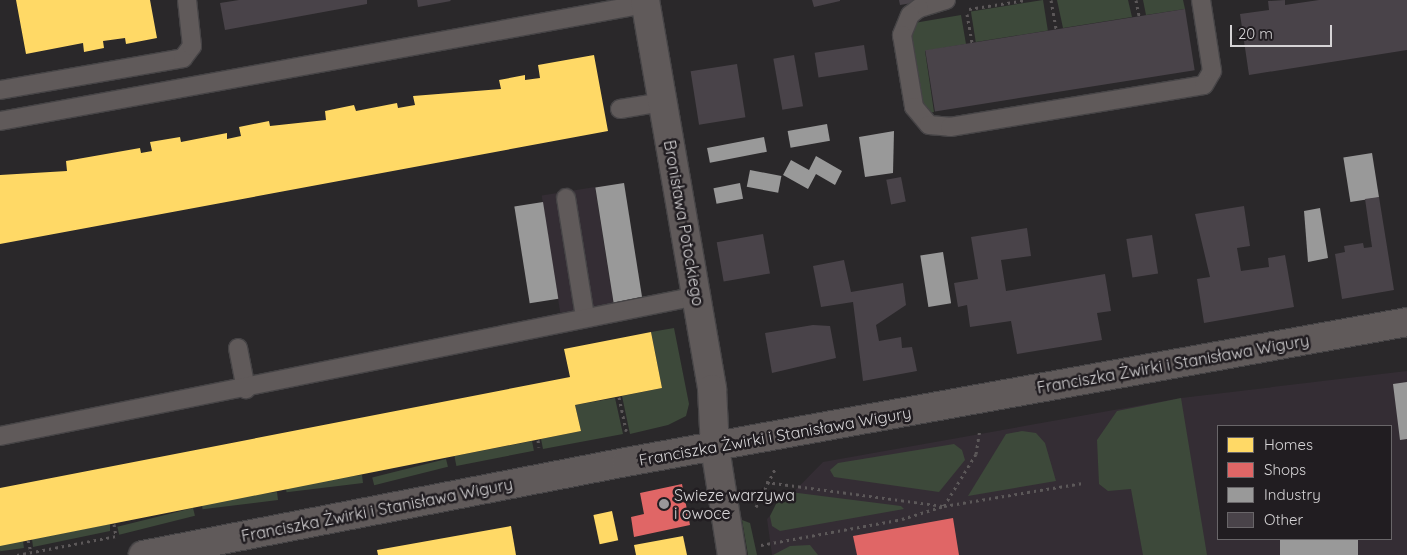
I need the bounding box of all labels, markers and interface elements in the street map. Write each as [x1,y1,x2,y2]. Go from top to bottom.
scale bar [1232,15,1334,47]
text: 20 m [1238,24,1273,43]
street label: Bronisława Potockiego [660,139,708,307]
street label: Franciszka Żwirki i Stanisława Wigury [1035,331,1311,397]
street label: Franciszka Żwirki i Stanisława Wigury [637,403,913,469]
legend [1217,425,1392,540]
text: Homes [1264,435,1313,454]
text: Shops [1264,460,1306,479]
street label: Franciszka Żwirki i Stanisława Wigury [240,474,514,546]
place label: Swieze warzywa i owoce [674,485,795,523]
text: Industry [1264,485,1321,504]
marker: Swieze warzywa i owoce [658,498,670,510]
text: Other [1264,510,1303,529]

